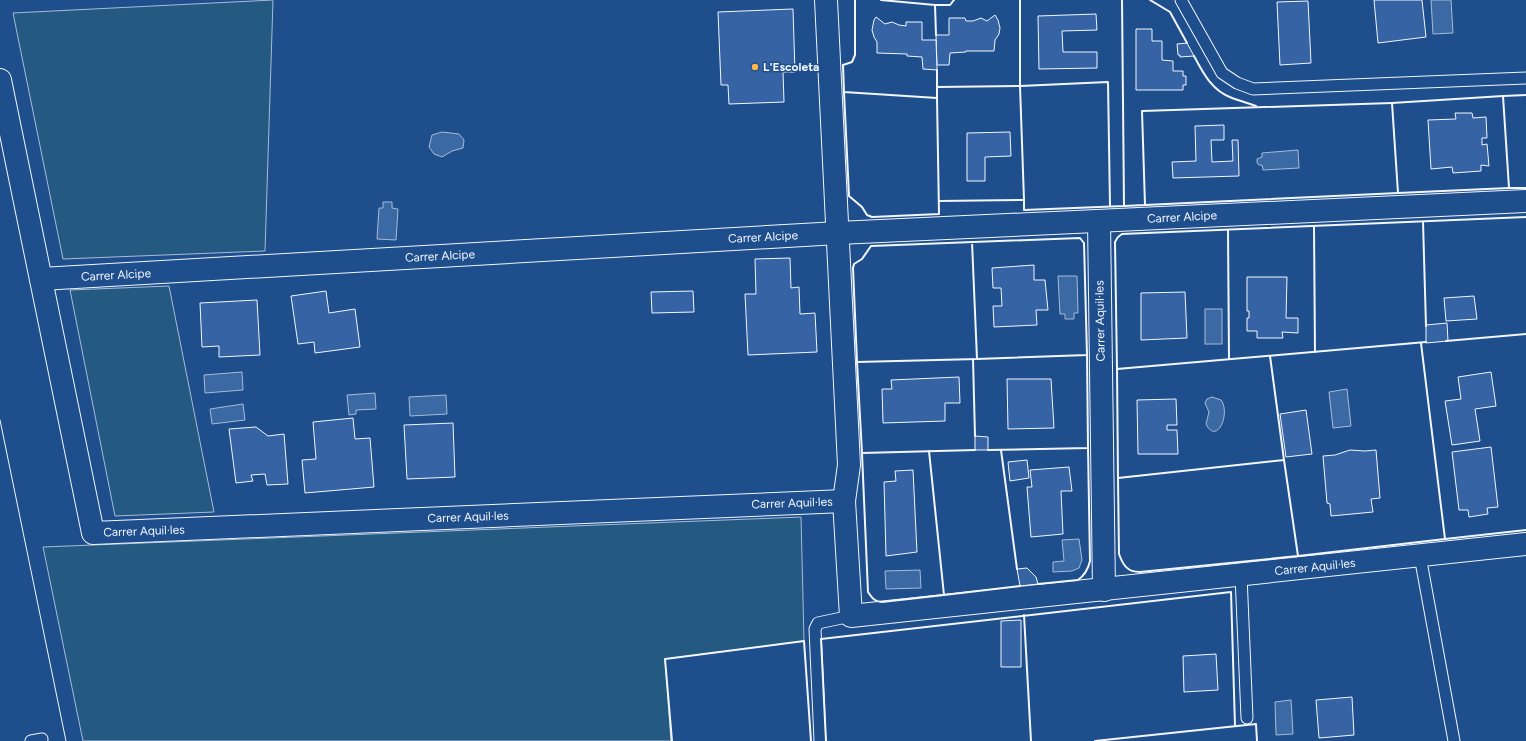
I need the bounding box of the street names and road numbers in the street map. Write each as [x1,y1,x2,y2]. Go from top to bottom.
street label: Carrer Alcipe [1147,208,1218,226]
street label: Carrer Alcipe [728,228,799,246]
street label: Carrer Alcipe [405,247,476,265]
street label: Carrer Alcipe [81,266,152,284]
street label: Carrer Aquil·les [1092,280,1108,362]
street label: Carrer Aquil·les [751,495,833,511]
street label: Carrer Aquil·les [427,509,509,525]
street label: Carrer Aquil·les [103,523,185,539]
street label: Carrer Aquil·les [1274,556,1357,578]

